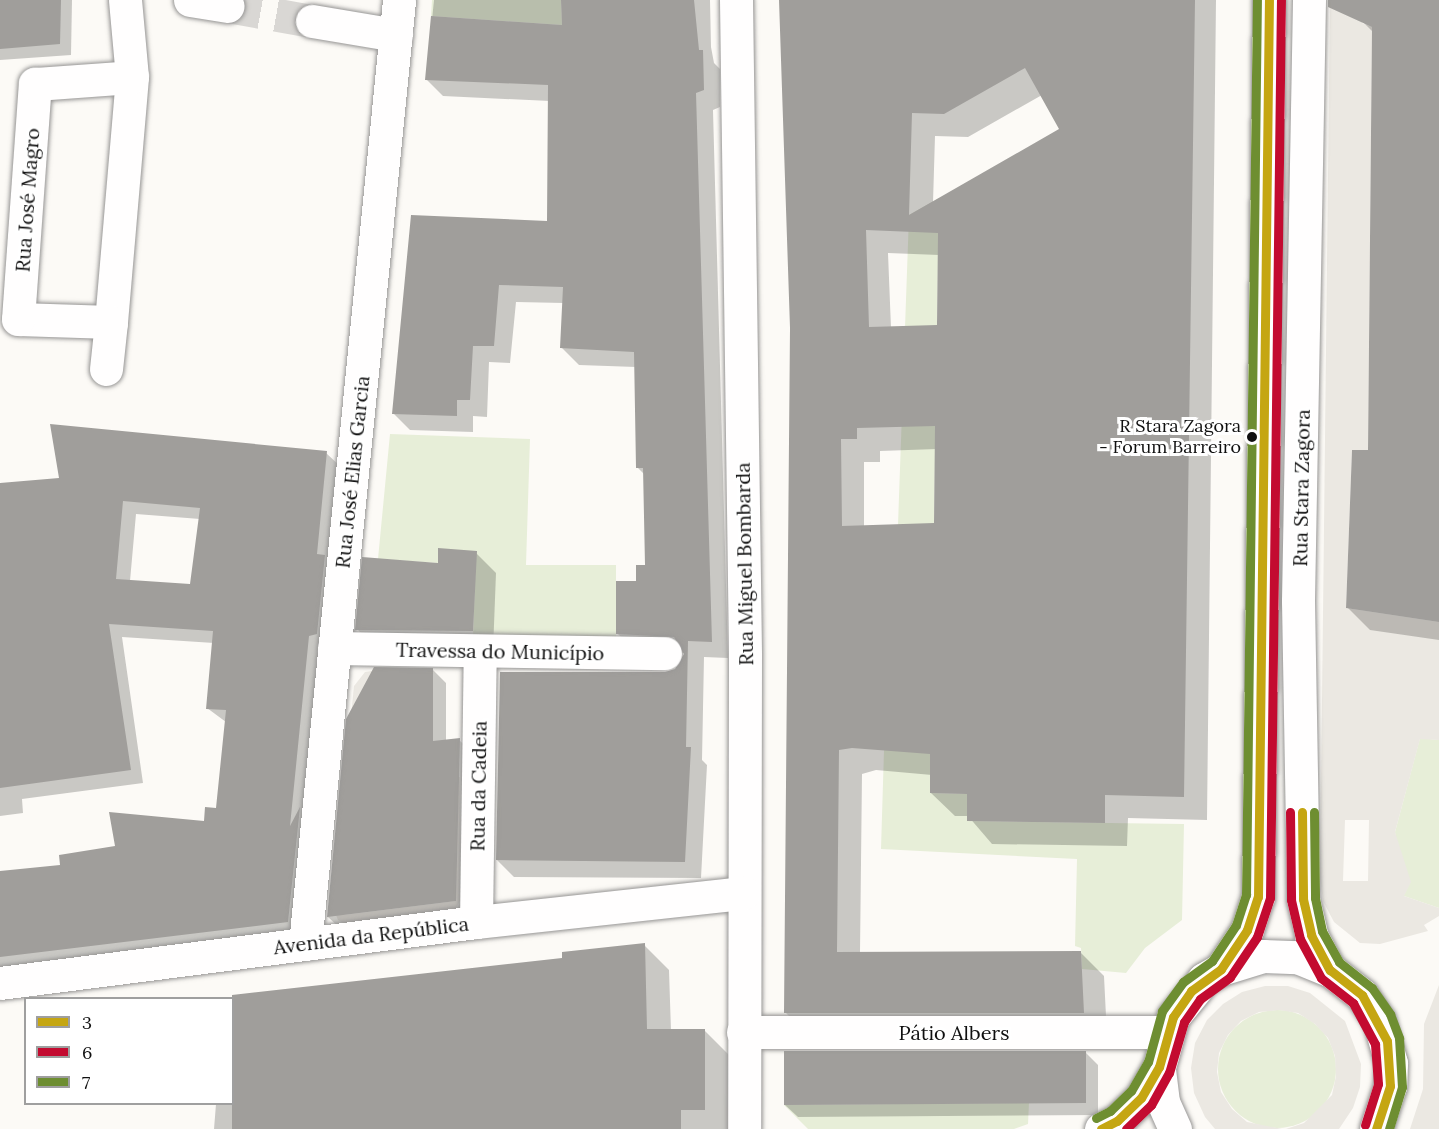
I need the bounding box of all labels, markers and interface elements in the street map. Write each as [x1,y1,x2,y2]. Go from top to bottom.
street label: Rua José Magro [10,127,44,273]
street label: Rua José Elias Garcia [330,375,374,569]
street label: Rua Stara Zagora [1288,409,1314,567]
place label: R Stara Zagora - Forum Barreiro [1099,416,1241,458]
marker: R Stara Zagora - Forum Barreiro [1246,431,1258,443]
street label: Rua Miguel Bombarda [730,462,758,666]
street label: Travessa do Município [396,637,604,665]
street label: Rua da Cadeia [465,720,491,852]
street label: Avenida da República [272,911,470,959]
legend [24,997,234,1105]
text: 3 [82,1011,92,1034]
street label: Pátio Albers [899,1020,1009,1044]
text: 6 [82,1041,92,1064]
text: 7 [82,1071,90,1094]

